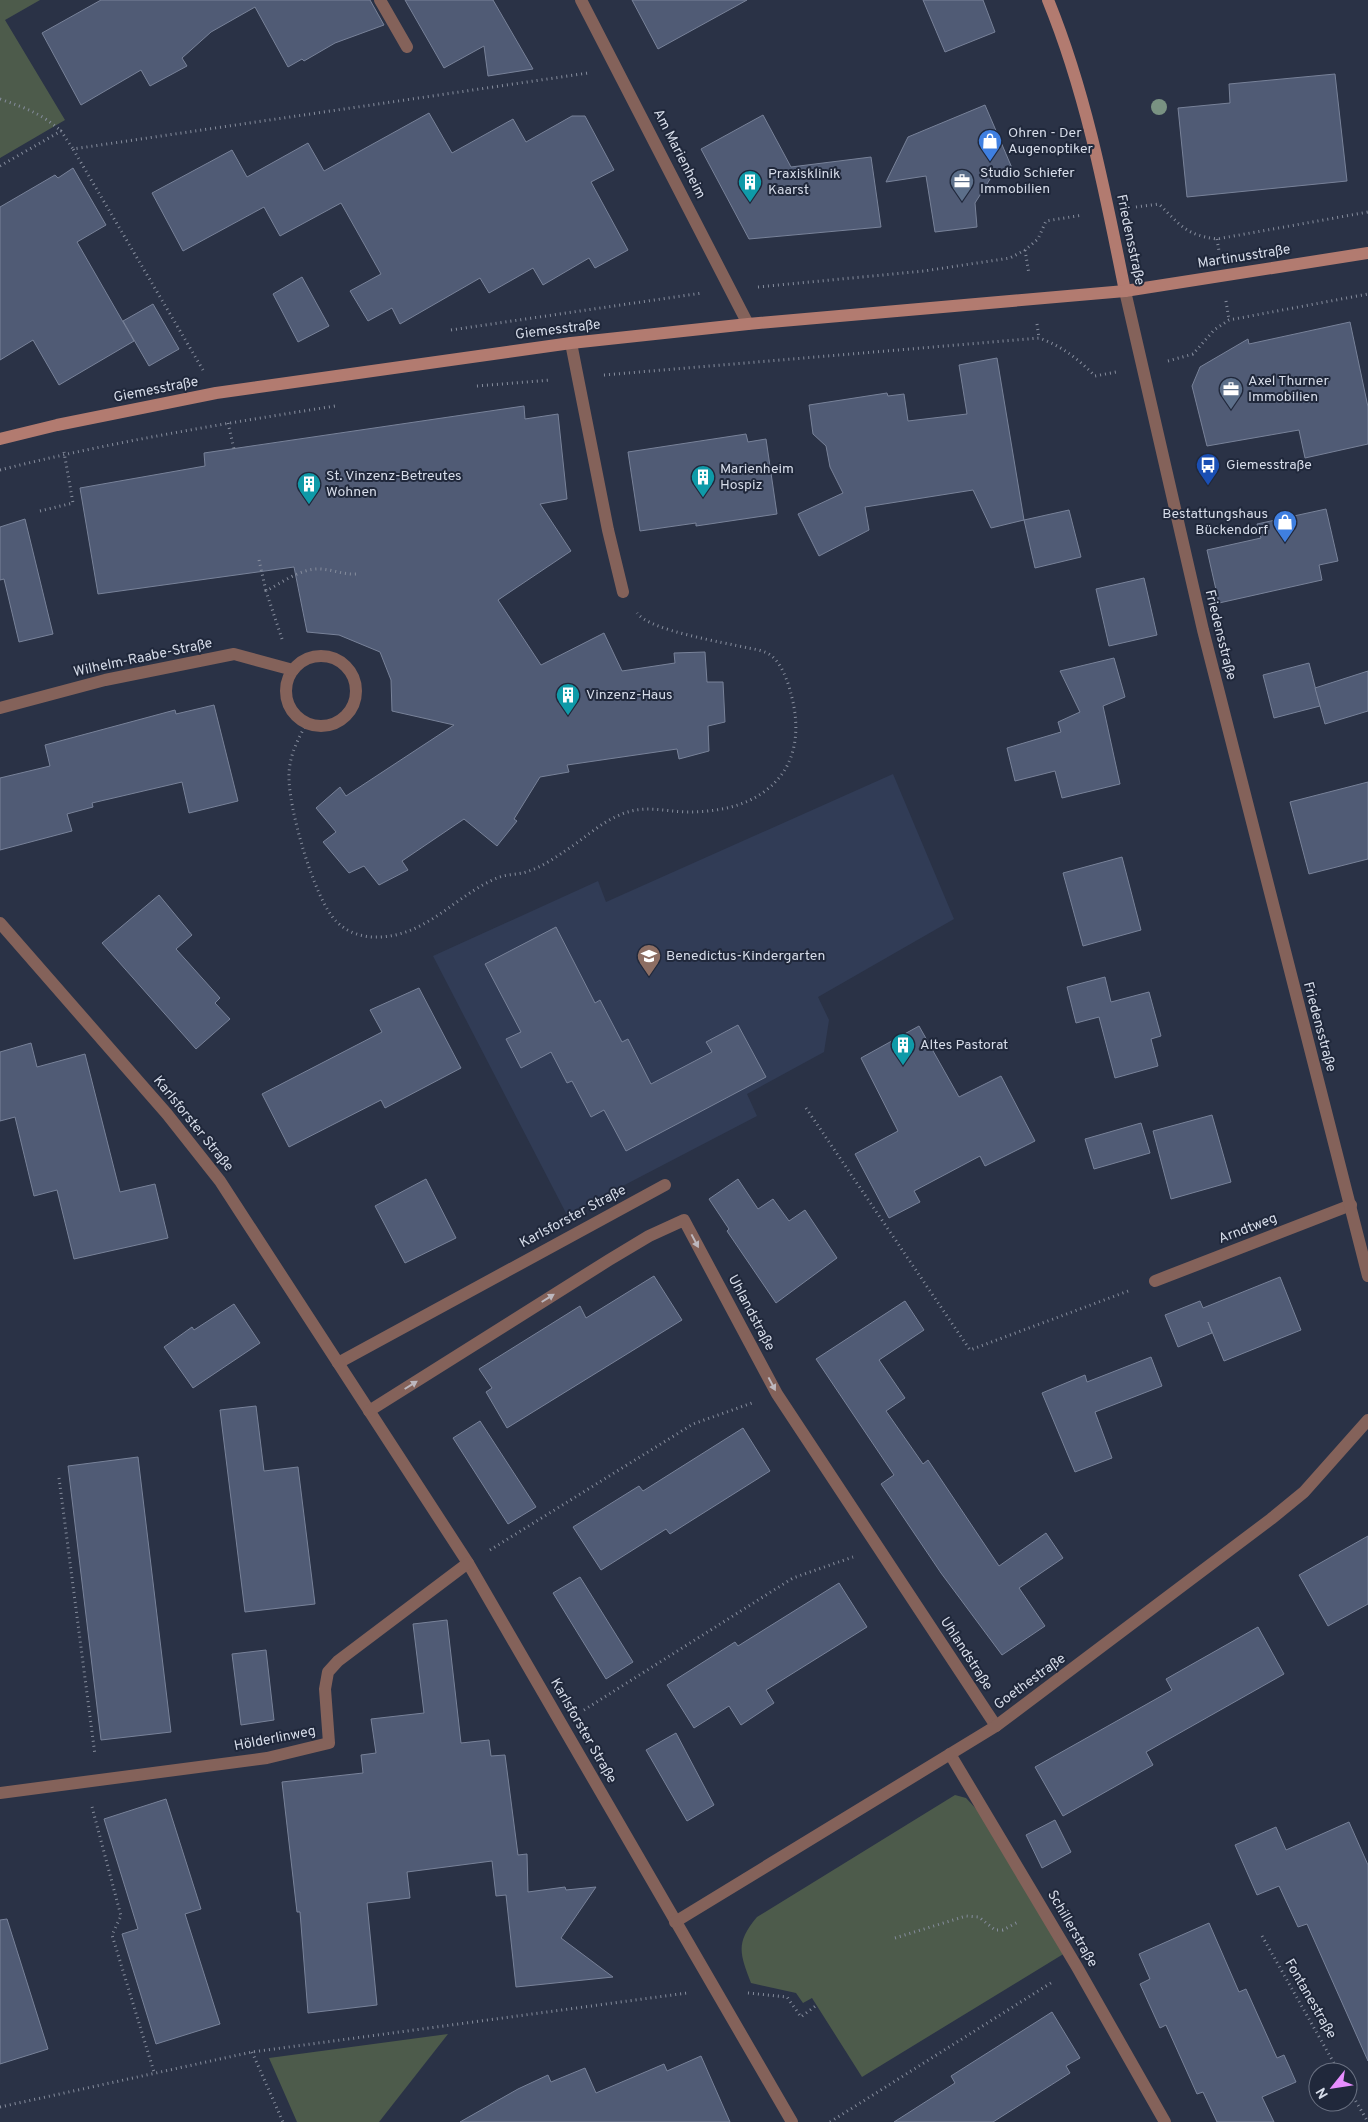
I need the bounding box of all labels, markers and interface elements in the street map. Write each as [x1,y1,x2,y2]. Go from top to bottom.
street label: Am Marienheim [649,106,709,202]
place label: Ohren - Der Augenoptiker [1008,125,1094,158]
shop icon: Ohren - Der Augenoptiker [977,128,1003,162]
place label: Studio Schiefer Immobilien [980,165,1075,198]
place label: Praxisklinik Kaarst [768,166,840,199]
office icon: Studio Schiefer Immobilien [949,168,975,202]
building icon: Praxisklinik Kaarst [737,169,763,203]
street label: Friedensstraße [1112,193,1148,287]
street label: Martinusstraße [1196,241,1292,273]
street label: Giemesstraße [514,316,602,344]
street label: Giemesstraße [112,373,200,407]
place label: Axel Thurner Immobilien [1248,373,1329,406]
office icon: Axel Thurner Immobilien [1218,376,1244,410]
bus stop icon: Giemesstraße [1195,452,1221,486]
place label: Giemesstraße [1226,457,1312,474]
place label: Marienheim Hospiz [720,461,794,494]
building icon: Marienheim Hospiz [690,464,716,498]
place label: St. Vinzenz-Betreutes Wohnen [326,468,462,501]
building icon: St. Vinzenz-Betreutes Wohnen [296,471,322,505]
place label: Bestattungshaus Bückendorf [1162,506,1268,539]
shop icon: Bestattungshaus Bückendorf [1272,509,1298,543]
street label: Friedensstraße [1201,588,1239,682]
street label: Wilhelm-Raabe-Straße [72,635,214,681]
building icon: Vinzenz-Haus [555,682,581,716]
place label: Vinzenz-Haus [586,687,673,704]
school or university icon: Benedictus-Kindergarten [636,943,662,977]
place label: Benedictus-Kindergarten [666,948,825,965]
street label: Friedensstraße [1299,980,1339,1074]
building icon: Altes Pastorat [890,1032,916,1066]
place label: Altes Pastorat [920,1037,1008,1054]
street label: Karlsforster Straße [149,1073,237,1175]
street label: Karlsforster Straße [517,1182,629,1252]
street label: Arndtweg [1216,1210,1280,1248]
one-way arrow [691,1234,699,1248]
street label: Uhlandstraße [724,1272,778,1354]
one-way arrow [542,1294,555,1303]
one-way arrow [768,1377,776,1391]
one-way arrow [404,1380,417,1389]
street label: Uhlandstraße [936,1614,996,1694]
street label: Goethestraße [991,1650,1069,1714]
street label: Karlsforster Straße [546,1676,620,1786]
street label: Hölderlinweg [233,1723,317,1755]
street label: Schillerstraße [1043,1888,1101,1970]
street label: Fontanestraße [1280,1956,1340,2042]
north arrow [1308,2062,1358,2112]
text: N [1313,2084,1333,2101]

